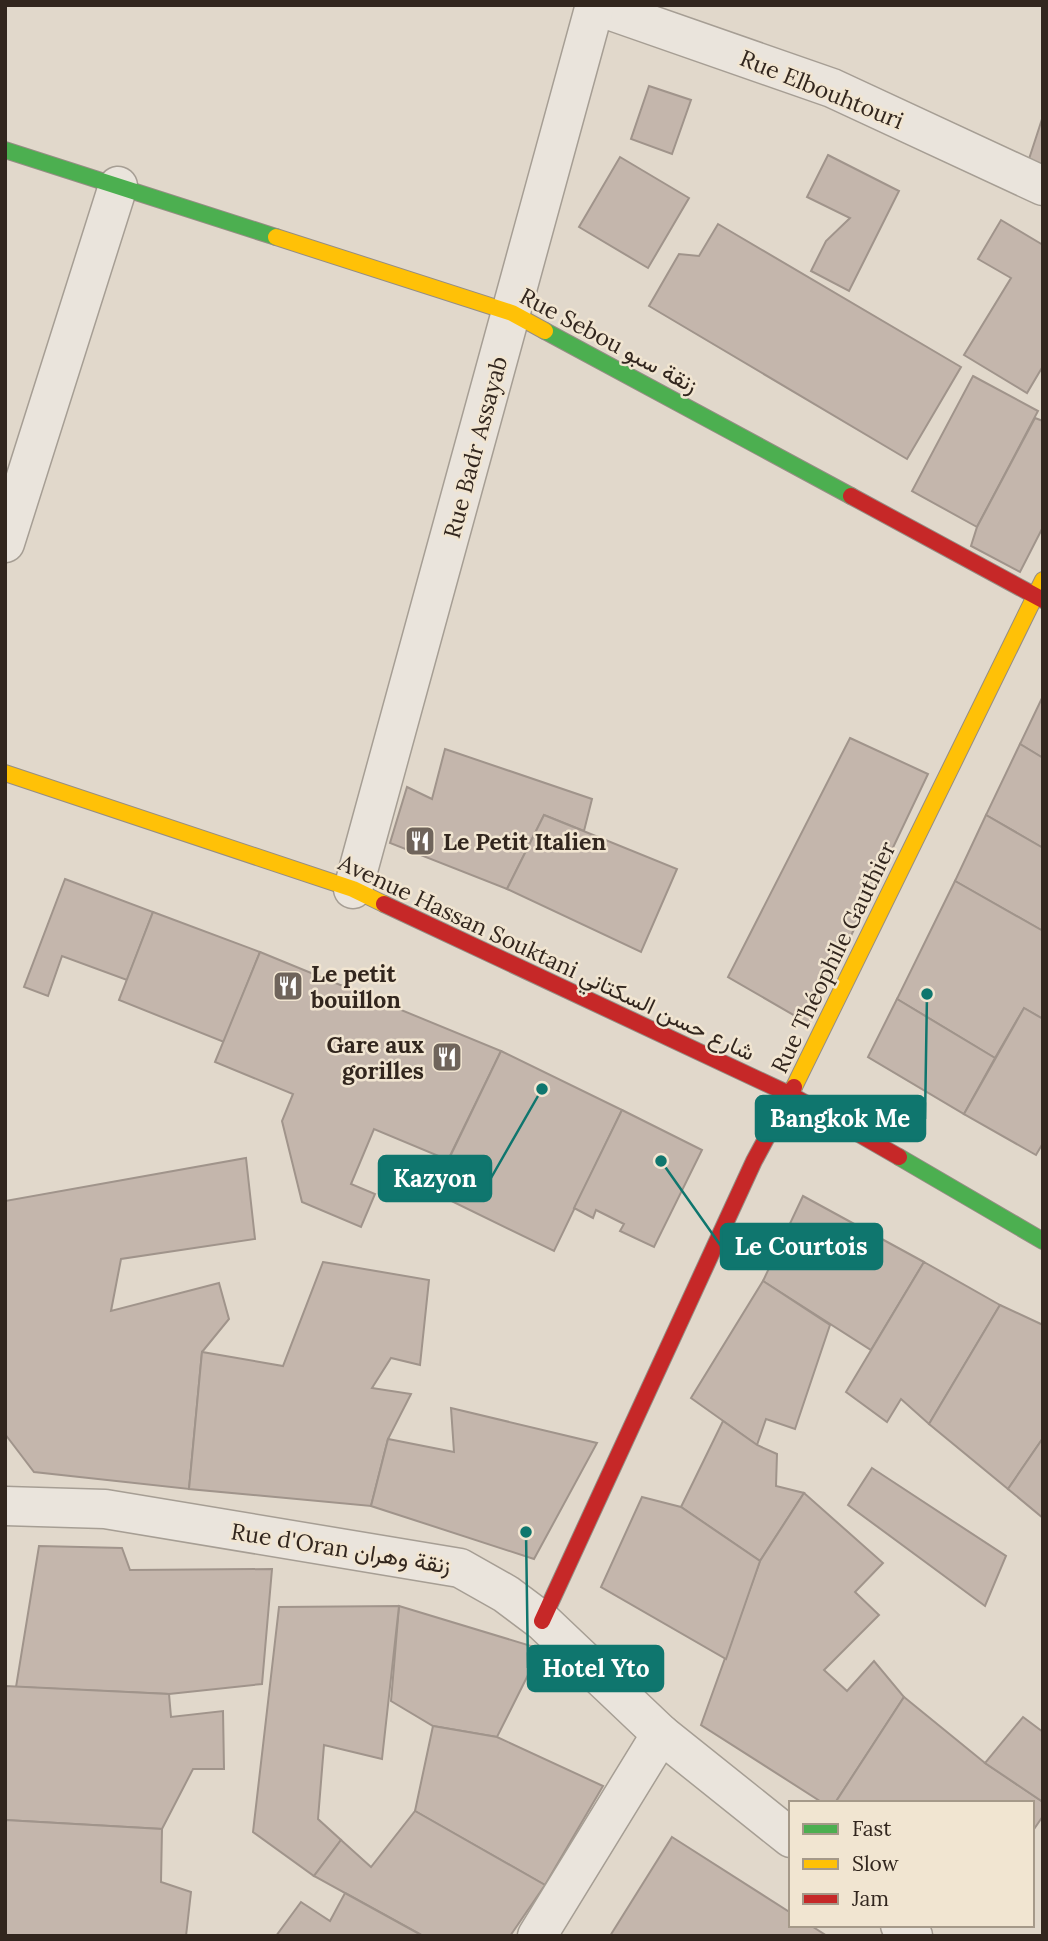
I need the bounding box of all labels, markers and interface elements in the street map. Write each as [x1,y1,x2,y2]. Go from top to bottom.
street label: Rue Elbouhtouri [736,43,908,135]
street label: Rue Sebou زنقة سبو [515,281,703,400]
street label: Rue Badr Assayab [437,353,513,541]
restaurant icon: Le Petit Italien [403,824,437,858]
place label: Le Petit Italien [443,827,606,856]
street label: Rue Théophile Gauthier [764,836,902,1078]
street label: Avenue Hassan Souktani شارع حسن السكتاني [331,847,760,1071]
place label: Le petit bouillon [310,959,401,1014]
restaurant icon: Le petit bouillon [271,969,305,1003]
place label: Gare aux gorilles [326,1030,424,1085]
restaurant icon: Gare aux gorilles [430,1040,464,1074]
callout: Bangkok Me [756,1096,925,1141]
text: Bangkok Me [770,1103,910,1134]
callout: Kazyon [379,1156,491,1201]
text: Kazyon [393,1163,477,1194]
callout: Le Courtois [721,1224,882,1269]
text: Le Courtois [734,1231,868,1262]
street label: Rue d'Oran زنقة وهران [229,1516,453,1581]
callout: Hotel Yto [528,1646,663,1691]
text: Hotel Yto [542,1653,650,1684]
legend [789,1801,1034,1927]
text: Fast [852,1815,892,1842]
text: Slow [852,1850,899,1877]
text: Jam [851,1885,889,1912]

